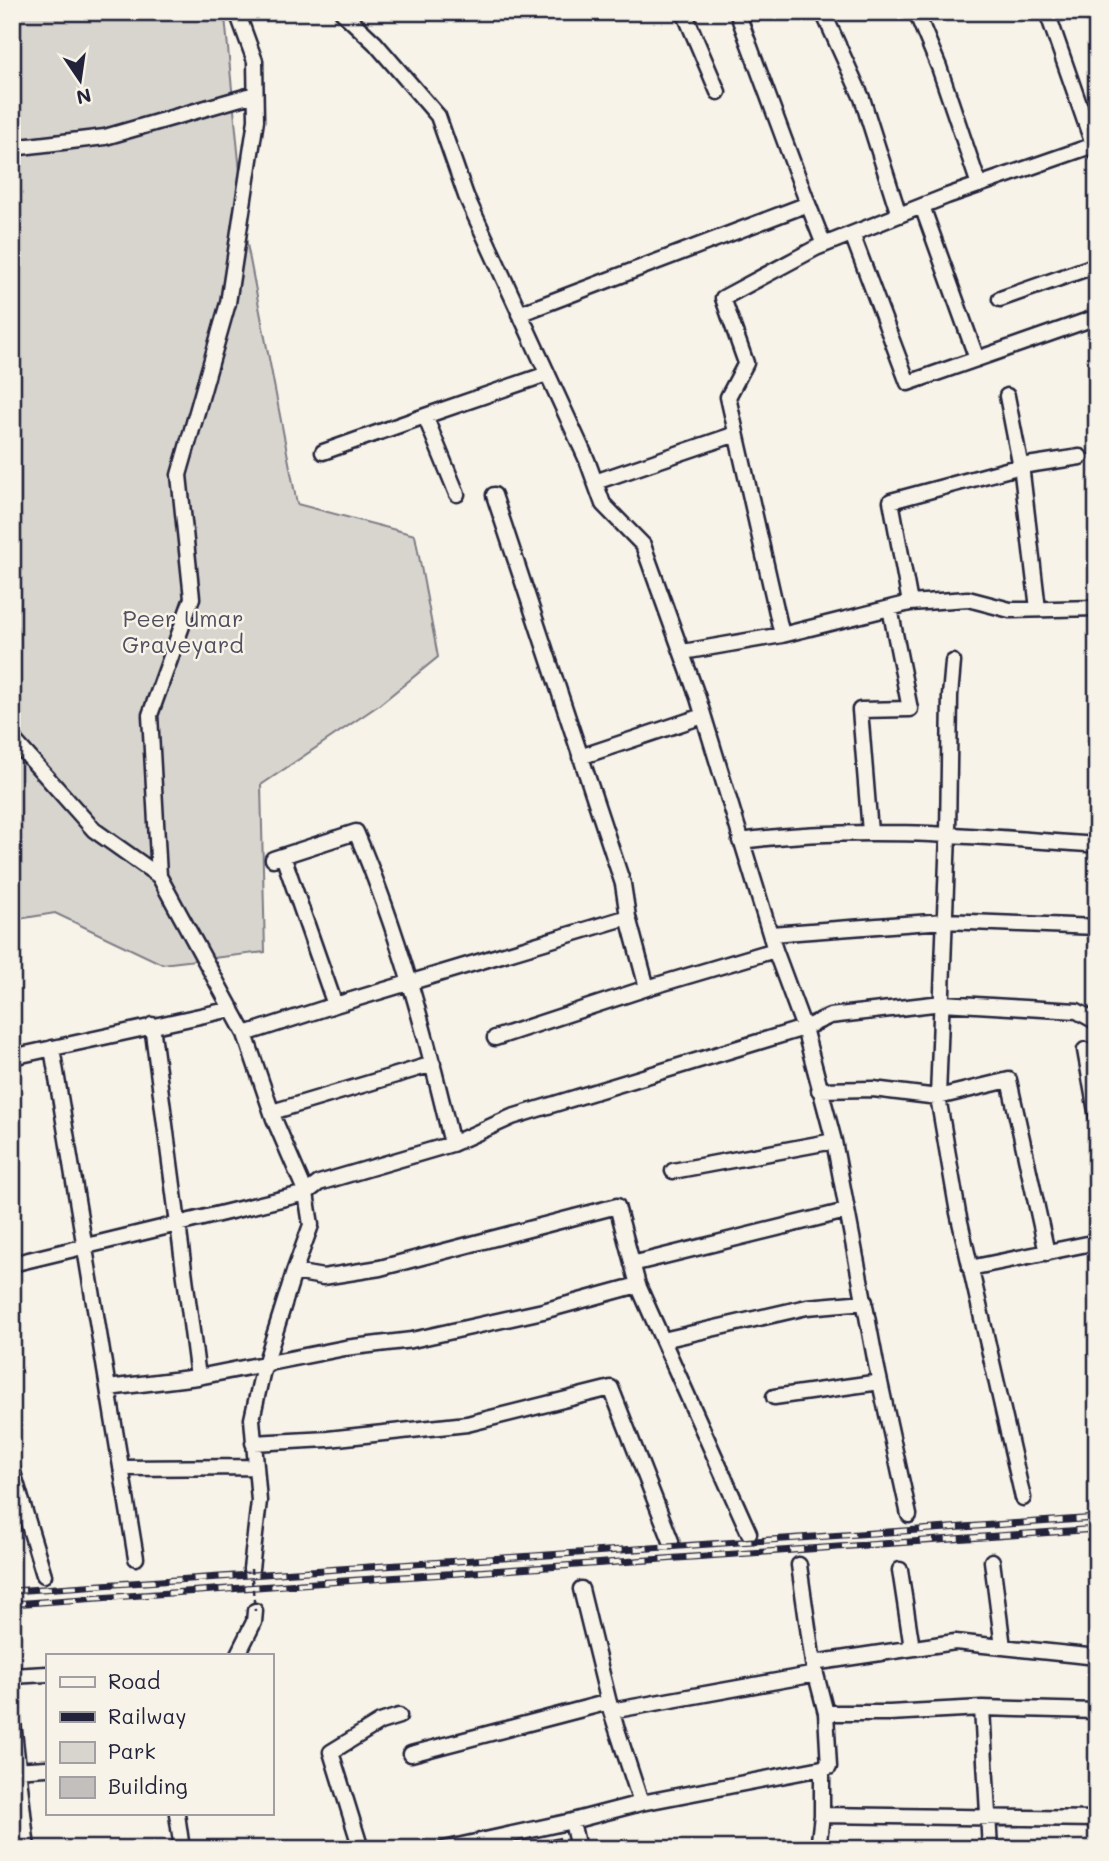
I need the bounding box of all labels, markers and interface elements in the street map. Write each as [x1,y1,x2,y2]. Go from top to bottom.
north arrow [46,46,116,116]
text: N [74,83,94,111]
park label: Peer Umar Graveyard [122,603,244,659]
legend [46,1654,273,1815]
text: Road [108,1667,160,1694]
text: Railway [108,1702,187,1729]
text: Park [108,1737,156,1764]
text: Building [108,1772,188,1799]

